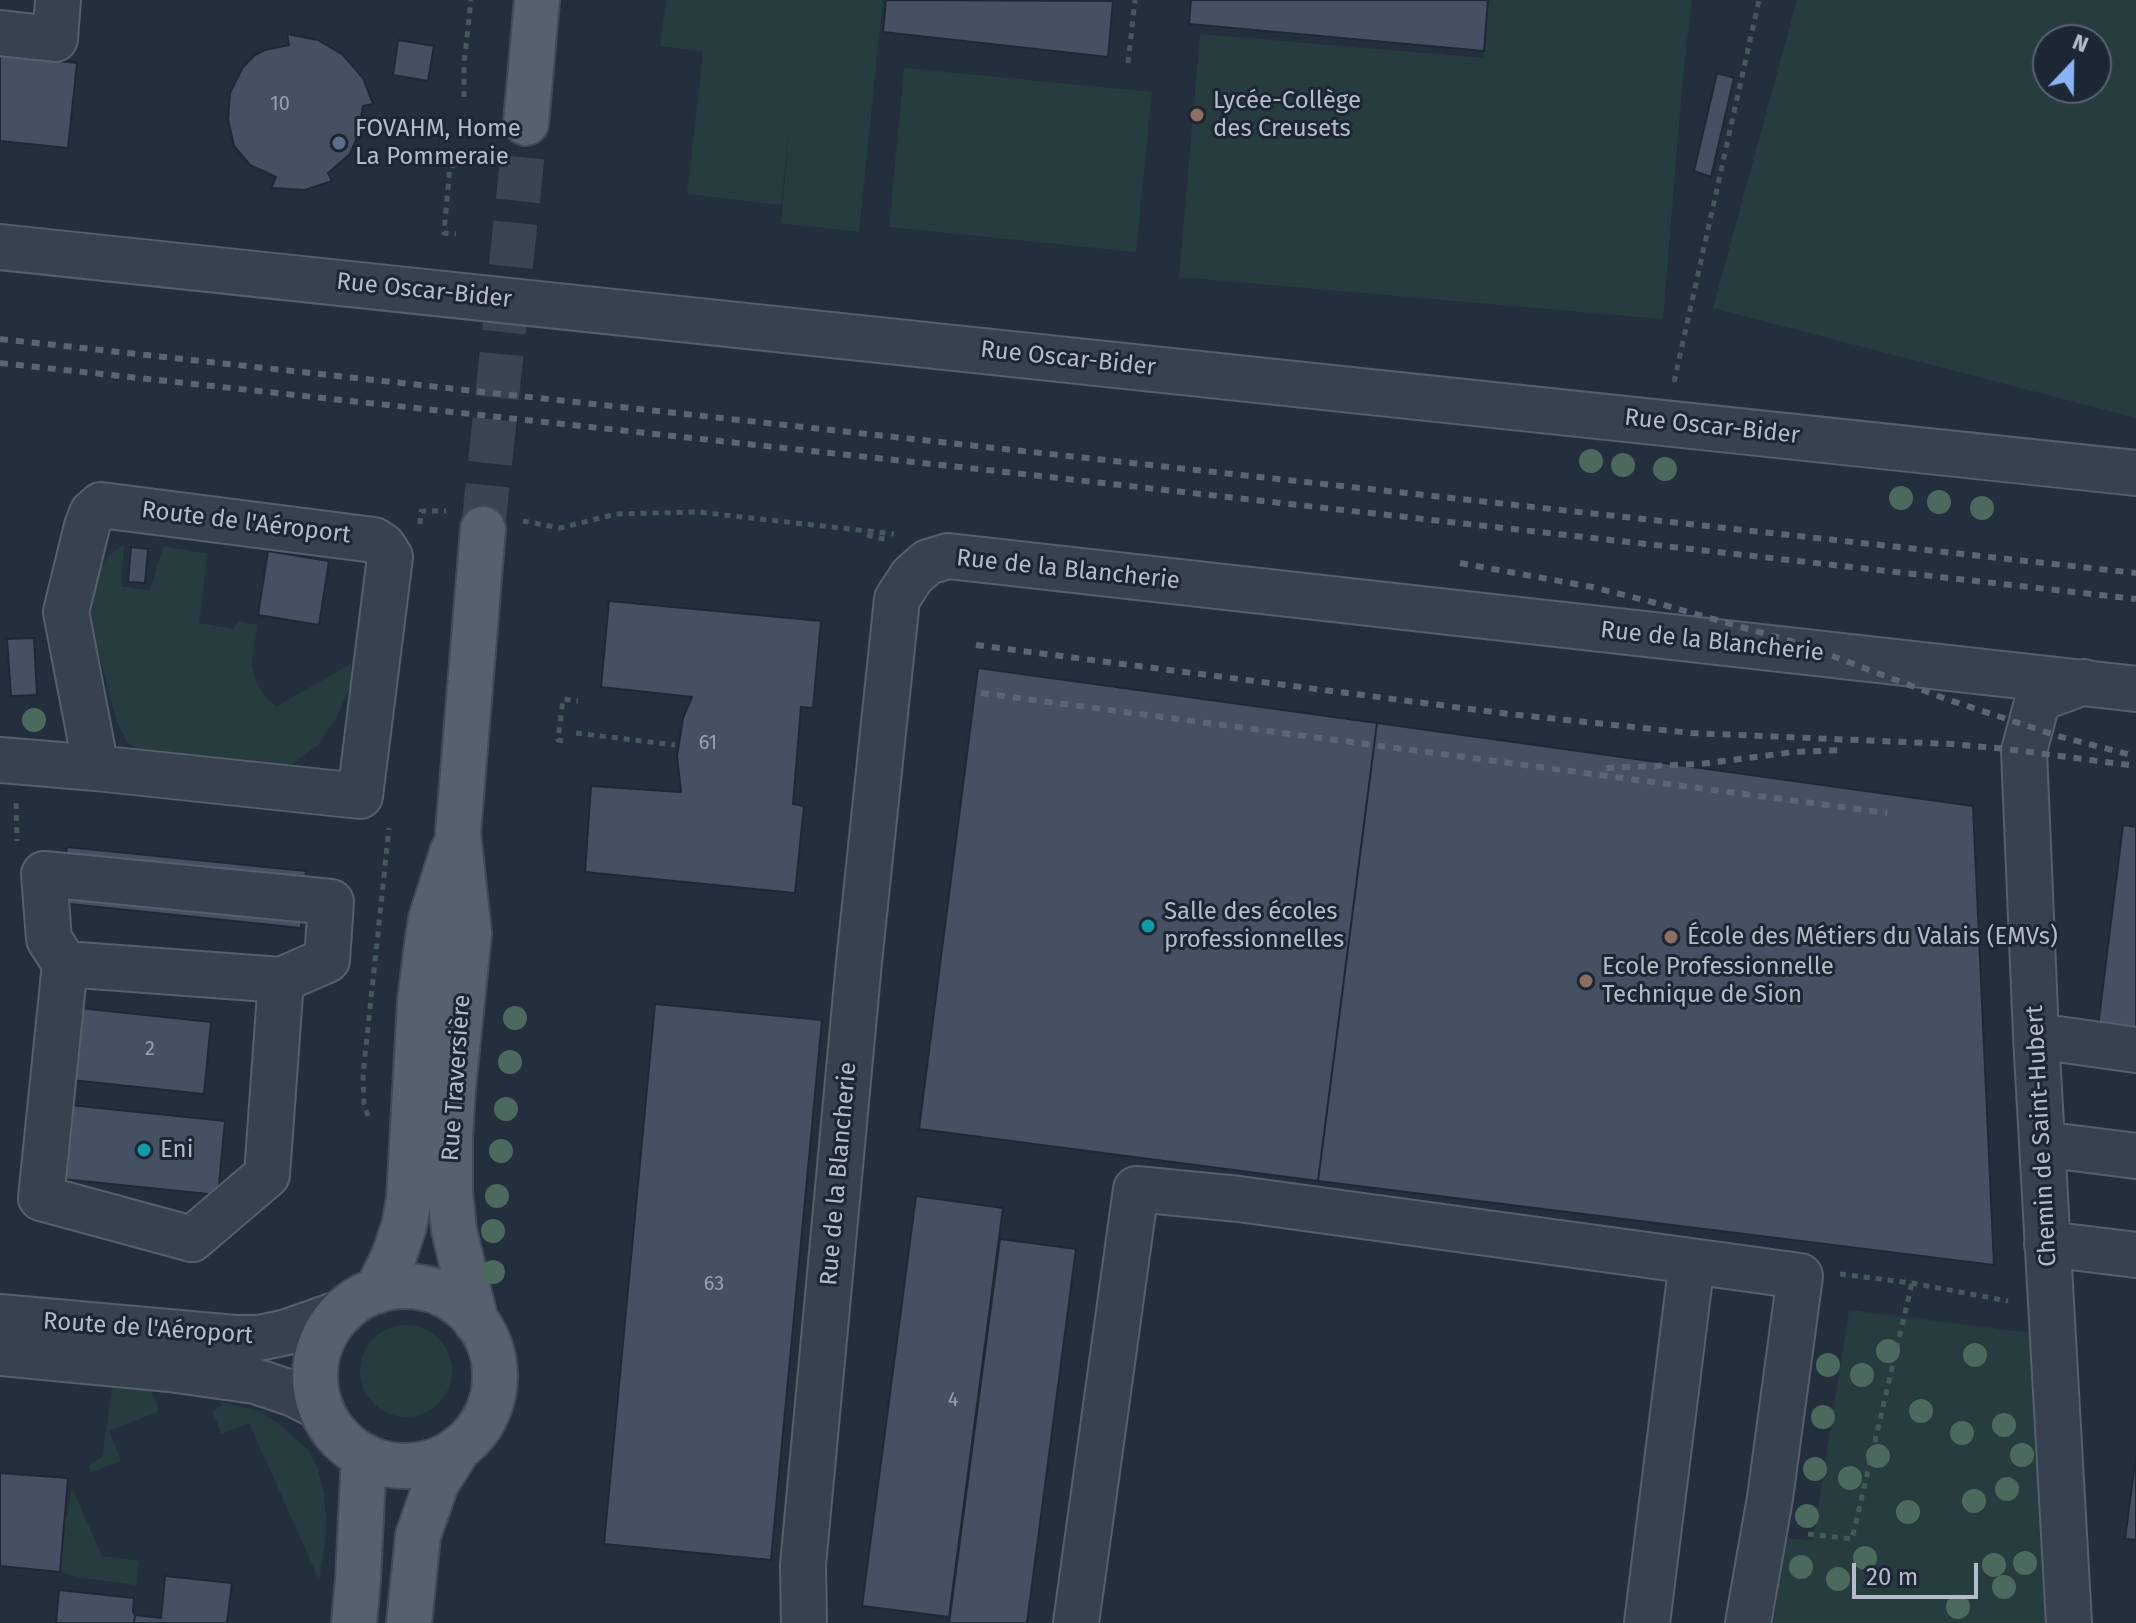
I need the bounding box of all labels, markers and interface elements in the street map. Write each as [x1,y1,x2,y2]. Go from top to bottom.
north arrow [2032,24,2112,104]
text: N [2069,28,2092,58]
place label: Lycée-Collège des Creusets [1213,87,1361,143]
house number: 10 [270,92,290,116]
marker: Lycée-Collège des Creusets [1188,106,1206,124]
place label: FOVAHM, Home La Pommeraie [355,115,521,171]
marker: FOVAHM, Home La Pommeraie [330,134,348,152]
street label: Rue Oscar-Bider [335,267,513,315]
street label: Rue Oscar-Bider [979,335,1157,383]
street label: Rue Oscar-Bider [1623,403,1801,451]
street label: Route de l'Aéroport [140,496,352,550]
street label: Rue de la Blancherie [955,544,1181,596]
street label: Rue de la Blancherie [1599,616,1825,668]
house number: 61 [699,731,717,755]
place label: Salle des écoles professionnelles [1164,898,1344,954]
marker: Salle des écoles professionnelles [1139,917,1157,935]
place label: École des Métiers du Valais (EMVs) [1687,923,2058,951]
marker: École des Métiers du Valais (EMVs) [1662,928,1680,946]
place label: Ecole Professionnelle Technique de Sion [1602,953,1834,1009]
marker: Ecole Professionnelle Technique de Sion [1577,972,1595,990]
street label: Rue Traversière [437,994,477,1162]
street label: Chemin de Saint-Hubert [2021,1005,2063,1267]
house number: 2 [145,1037,155,1061]
street label: Rue de la Blancherie [815,1061,863,1287]
place label: Eni [160,1136,193,1164]
marker: Eni [135,1141,153,1159]
house number: 63 [704,1272,724,1296]
street label: Route de l'Aéroport [42,1307,254,1351]
house number: 4 [948,1388,958,1412]
scale bar [1856,1547,1982,1597]
text: 20 m [1866,1563,1918,1591]

